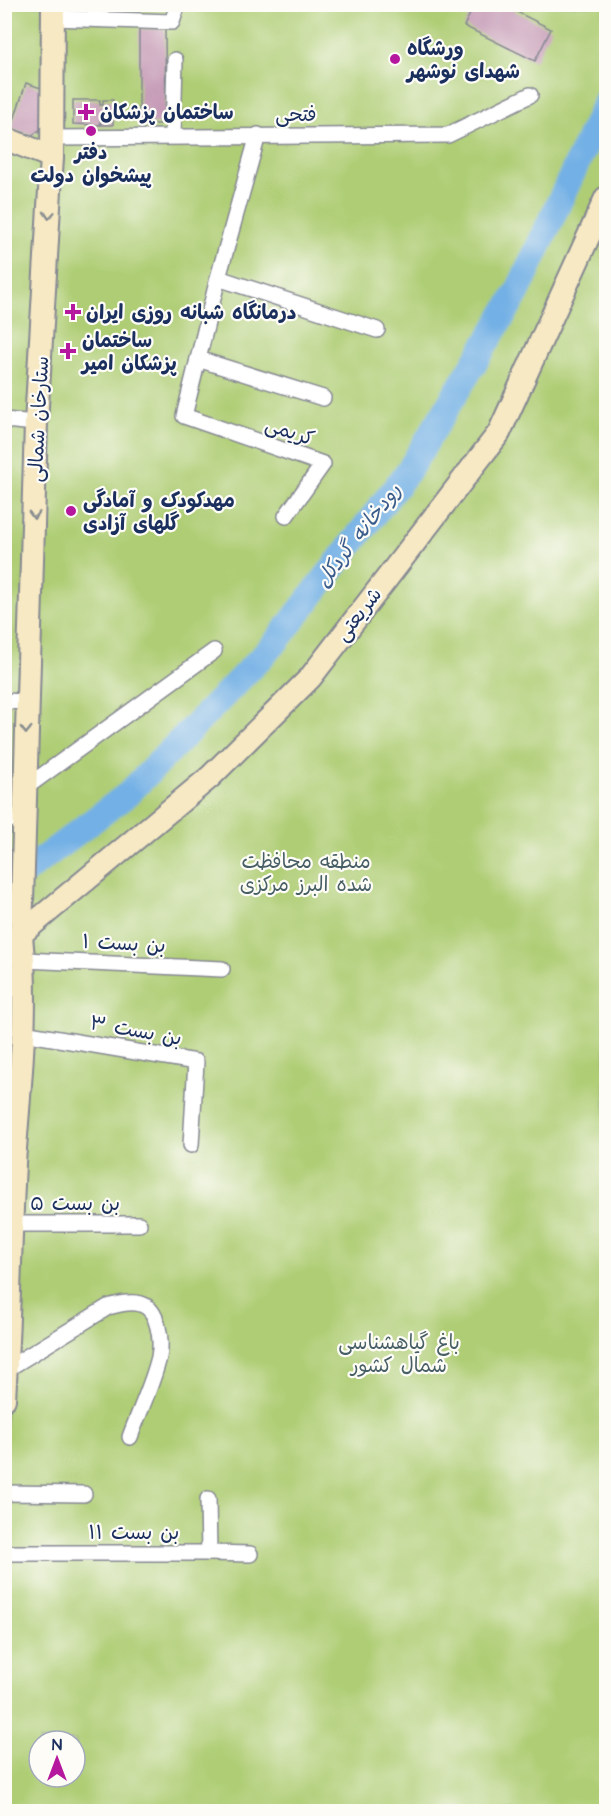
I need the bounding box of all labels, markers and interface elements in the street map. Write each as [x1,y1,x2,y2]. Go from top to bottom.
place label: ورشگاه شهدای نوشهر [405,35,520,86]
marker: ورشگاه شهدای نوشهر [388,52,402,66]
place label: ساختمان پزشکان [100,99,234,127]
street label: فتحی [275,101,317,129]
marker: ساختمان پزشکان [77,103,95,121]
marker: دفتر پیشخوان دولت [84,124,98,138]
place label: دفتر پیشخوان دولت [30,139,152,190]
one-way arrow [42,211,55,220]
place label: درمانگاه شبانه روزی ایران [86,299,296,327]
marker: درمانگاه شبانه روزی ایران [64,303,82,321]
place label: ساختمان پزشکان امیر [80,327,177,378]
marker: ساختمان پزشکان امیر [59,342,77,360]
street label: ستارخان شمالی [22,355,56,483]
street label: کریمی [261,411,318,453]
water label: رودخانه گردکل [309,477,408,593]
place label: مهدکودک و آمادگی گلهای آزادی [83,487,235,538]
marker: مهدکودک و آمادگی گلهای آزادی [64,504,78,518]
one-way arrow [27,510,40,519]
street label: شریعتی [329,582,389,647]
one-way arrow [20,726,32,735]
park label: منطقه محافظت شده البرز مرکزی [240,848,372,899]
street label: بن بست ۱ [81,928,166,960]
street label: بن بست ۳ [88,1009,184,1053]
street label: بن بست ۵ [30,1190,120,1218]
park label: باغ گیاهشناسی شمال کشور [338,1329,460,1380]
street label: بن بست ۱۱ [89,1519,179,1547]
north arrow [27,1729,87,1789]
text: N [52,1734,62,1756]

